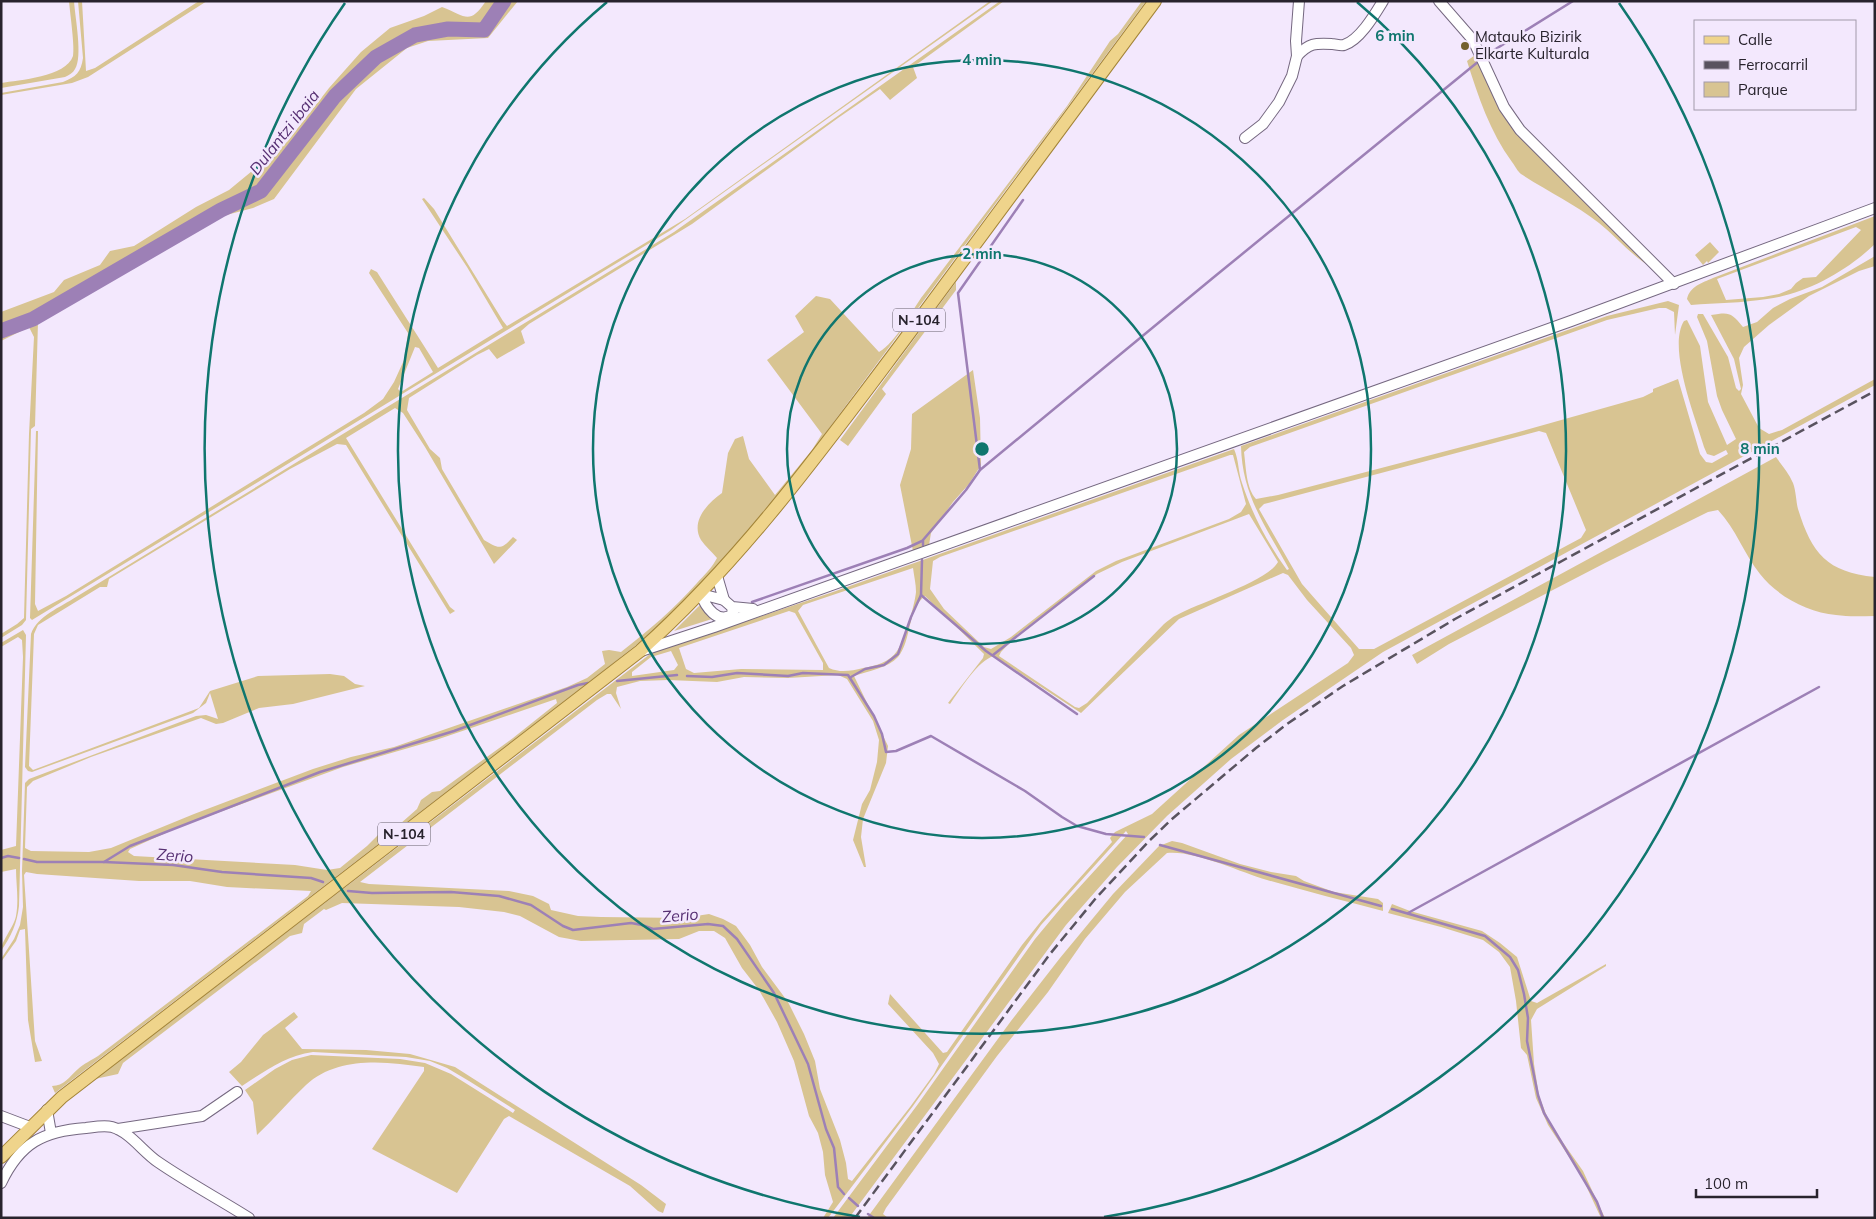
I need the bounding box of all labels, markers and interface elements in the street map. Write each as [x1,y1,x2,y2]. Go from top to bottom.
legend [1694,20,1856,110]
text: 6 min [1375,26,1415,45]
place label: Matauko Bizirik Elkarte Kulturala [1475,27,1590,63]
text: Calle [1738,30,1772,49]
marker: Matauko Bizirik Elkarte Kulturala [1459,40,1471,52]
text: 4 min [962,50,1002,69]
text: Ferrocarril [1738,55,1808,74]
text: Parque [1738,80,1788,99]
water label: Dulantzi ibaia [245,85,324,178]
text: 2 min [962,244,1002,263]
road number: N-104 [893,308,945,332]
text: 8 min [1740,439,1780,458]
centre of rings [973,440,991,458]
road number: N-104 [378,822,430,846]
water label: Zerio [156,844,194,866]
water label: Zerio [661,903,699,927]
scale bar [1696,1166,1817,1198]
text: 100 m [1704,1174,1748,1193]

